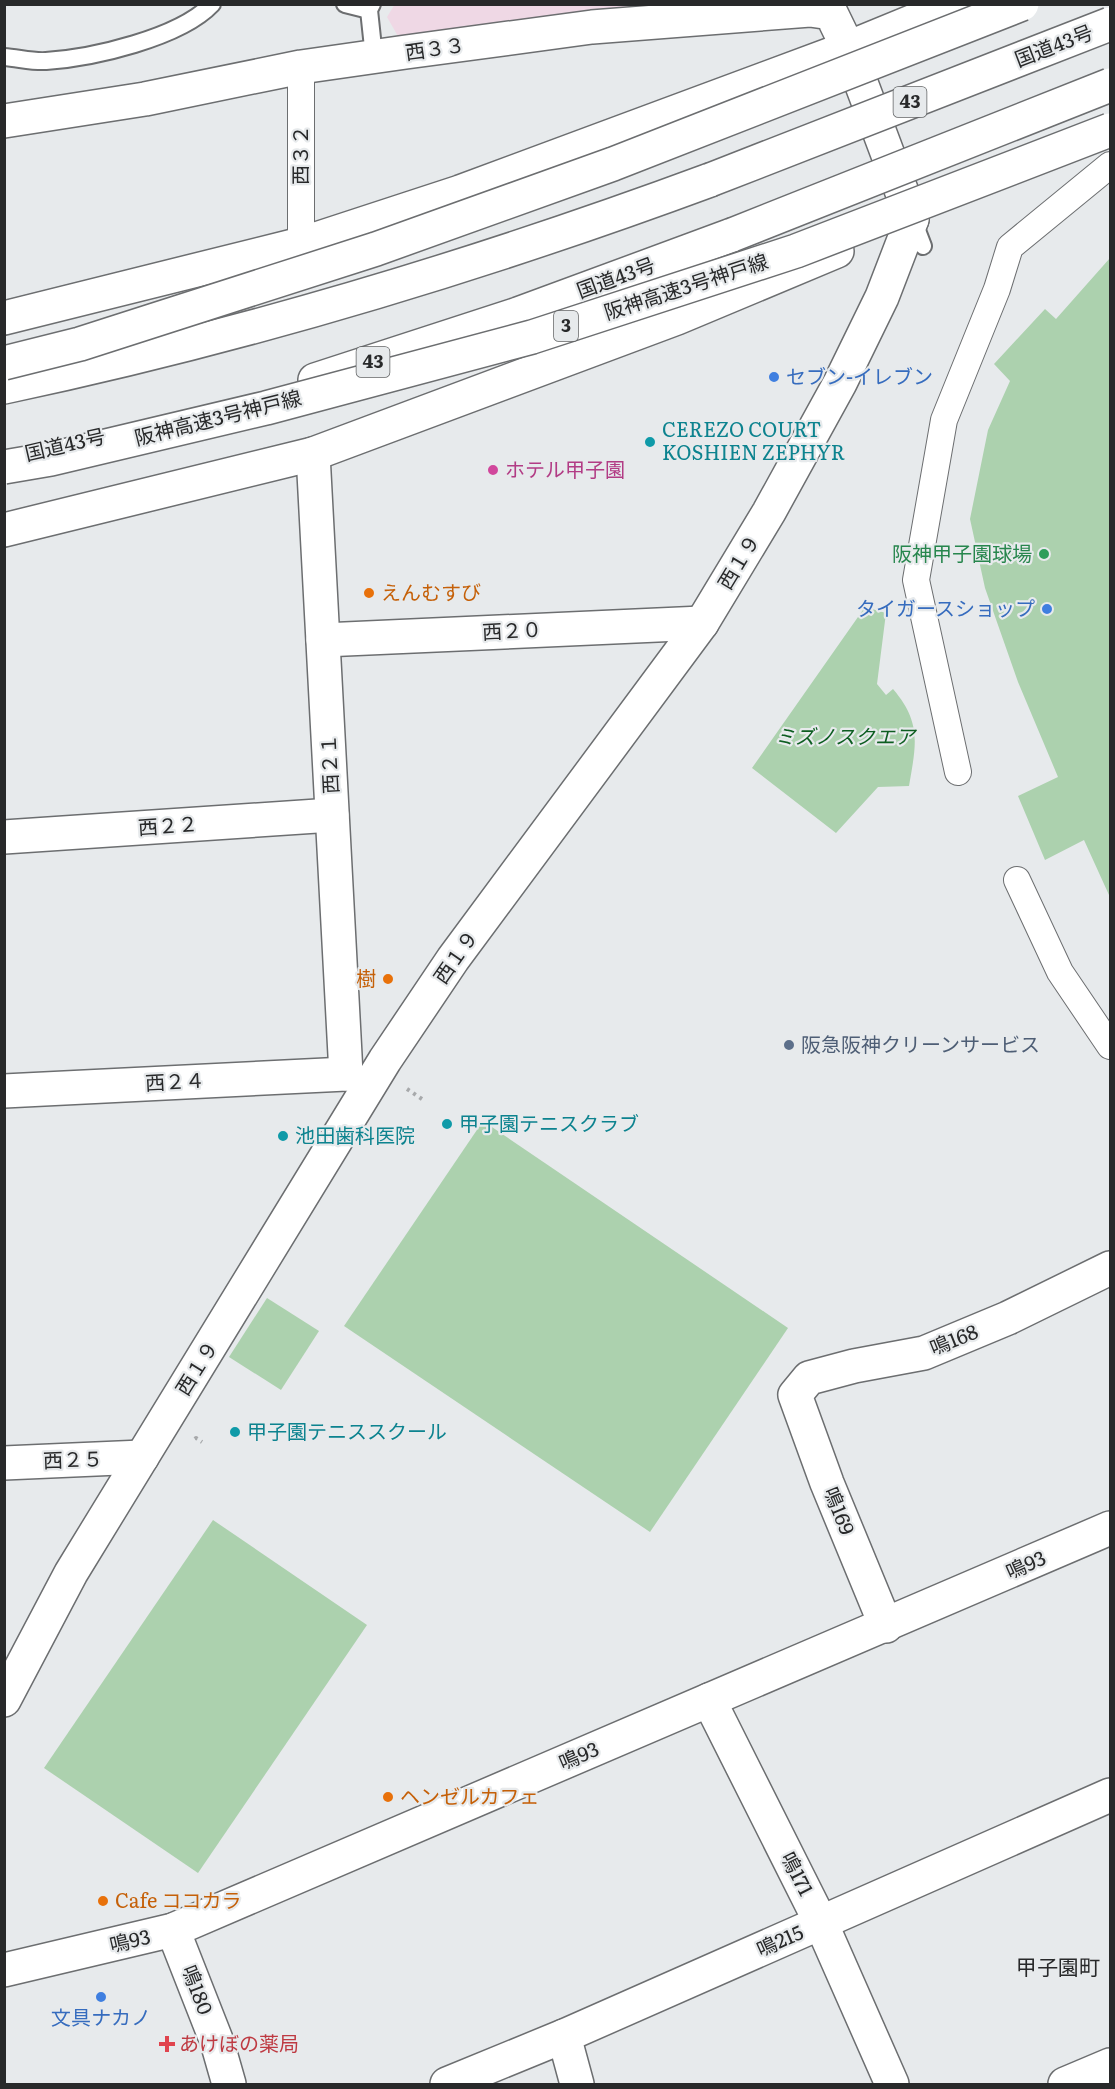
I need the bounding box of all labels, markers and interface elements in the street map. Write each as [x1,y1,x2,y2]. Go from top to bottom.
street label: 国道43号 [1010,15,1097,73]
street label: 西３３ [403,28,467,66]
road number: 43 [894,87,926,117]
street label: 西３２ [284,125,314,185]
street label: 阪神高速3号神戸線 [600,244,771,326]
street label: 国道43号 [572,248,659,304]
road number: 3 [554,311,578,341]
road number: 43 [356,347,389,377]
place label: セブン-イレブン [786,360,933,390]
marker: セブン-イレブン [767,370,781,384]
street label: 阪神高速3号神戸線 [131,381,304,451]
place label: CEREZO COURT KOSHIEN ZEPHYR [662,413,845,466]
street label: 国道43号 [21,419,108,467]
marker: CEREZO COURT KOSHIEN ZEPHYR [643,435,657,449]
place label: ホテル甲子園 [505,453,625,483]
marker: ホテル甲子園 [486,463,500,477]
street label: 西１９ [709,528,766,594]
place label: 阪神甲子園球場 [892,537,1032,567]
marker: 阪神甲子園球場 [1037,547,1051,561]
place label: えんむすび [381,576,481,606]
marker: えんむすび [362,586,376,600]
place label: タイガースショップ [856,592,1035,622]
marker: タイガースショップ [1040,602,1054,616]
street label: 西２０ [481,612,543,646]
park label: ミズノスクエア [775,720,918,750]
street label: 西２１ [311,733,345,795]
street label: 西２２ [137,807,199,841]
street label: 西１９ [425,923,484,989]
place label: 樹 [356,962,376,992]
marker: 樹 [381,972,395,986]
place label: 阪急阪神クリーンサービス [801,1028,1040,1058]
marker: 阪急阪神クリーンサービス [782,1038,796,1052]
street label: 西２４ [144,1063,206,1097]
place label: 甲子園テニスクラブ [459,1107,639,1137]
marker: 甲子園テニスクラブ [440,1117,454,1131]
place label: 池田歯科医院 [295,1119,415,1149]
marker: 池田歯科医院 [276,1129,290,1143]
street label: 鳴168 [924,1315,982,1361]
street label: 西１９ [167,1334,224,1400]
place label: 甲子園テニススクール [247,1415,447,1445]
marker: 甲子園テニススクール [228,1425,242,1439]
street label: 西２５ [42,1442,103,1474]
street label: 鳴169 [818,1482,864,1539]
street label: 鳴93 [1000,1541,1050,1585]
street label: 鳴93 [553,1732,603,1776]
place label: ヘンゼルカフェ [400,1780,539,1810]
marker: ヘンゼルカフェ [381,1790,395,1804]
street label: 鳴171 [775,1846,823,1900]
place label: Cafe ココカラ [115,1884,241,1914]
marker: Cafe ココカラ [96,1894,110,1908]
street label: 鳴215 [751,1916,807,1963]
street label: 鳴93 [106,1920,153,1958]
district label: 甲子園町 [1016,1950,1100,1981]
street label: 鳴180 [176,1960,222,2018]
marker: 文具ナカノ [94,1990,108,2004]
place label: 文具ナカノ [51,2001,151,2031]
place label: あけぼの薬局 [179,2027,299,2057]
marker: あけぼの薬局 [160,2037,174,2051]

